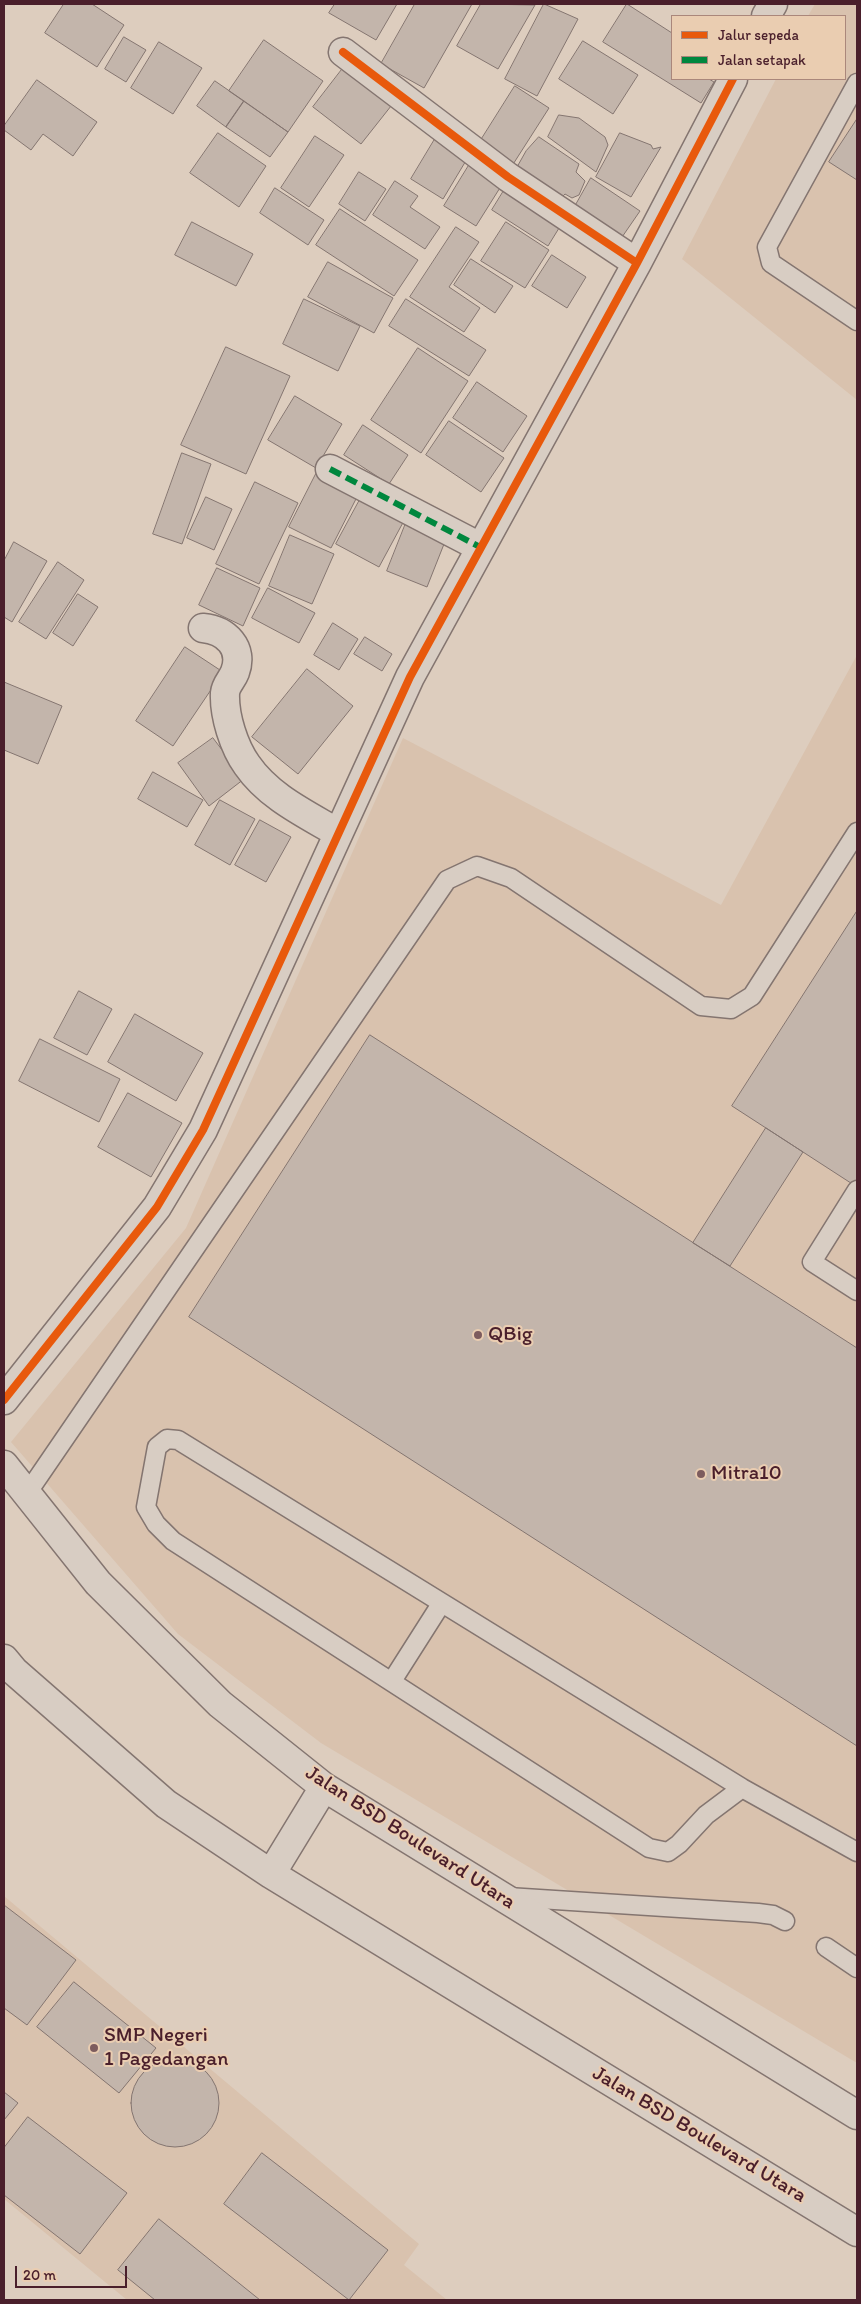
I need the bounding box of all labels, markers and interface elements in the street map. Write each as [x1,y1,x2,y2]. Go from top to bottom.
legend [671,15,846,80]
text: Jalur sepeda [718,26,799,44]
text: Jalan setapak [718,51,806,69]
place label: QBig [488,1322,533,1348]
marker: QBig [472,1329,484,1341]
place label: Mitra10 [711,1461,782,1487]
marker: Mitra10 [695,1468,707,1480]
street label: Jalan BSD Boulevard Utara [300,1761,520,1915]
place label: SMP Negeri 1 Pagedangan [104,2023,228,2073]
marker: SMP Negeri 1 Pagedangan [88,2042,100,2054]
street label: Jalan BSD Boulevard Utara [587,2061,811,2209]
scale bar [18,2256,130,2288]
text: 20 m [23,2266,56,2284]

